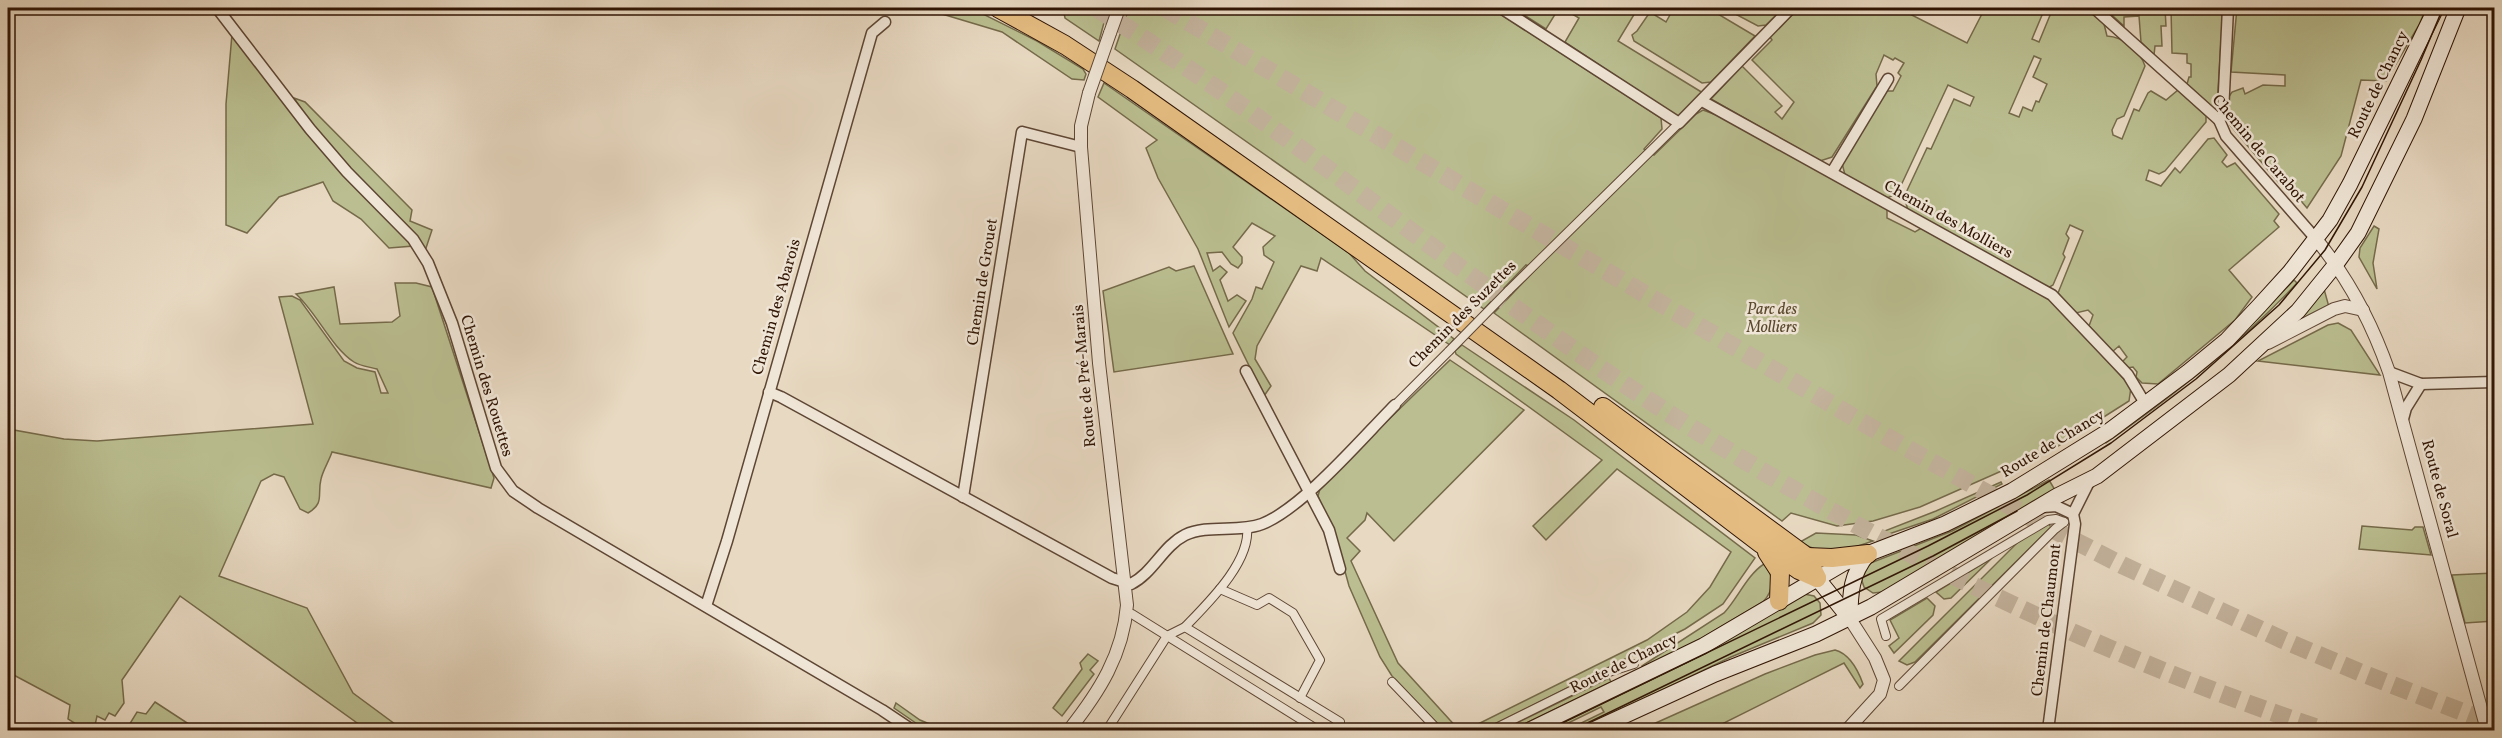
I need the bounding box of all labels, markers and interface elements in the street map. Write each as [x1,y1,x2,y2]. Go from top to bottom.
street label: Route de Chancy [2343,27,2415,143]
street label: Chemin de Carabot [2206,90,2310,208]
street label: Chemin des Molliers [1880,175,2017,265]
street label: Chemin de Grouet [962,217,1004,347]
street label: Chemin des Abarois [747,236,807,378]
street label: Chemin des Suzettes [1404,256,1522,374]
park label: Parc des Molliers [1746,299,1797,339]
street label: Route de Pré-Marais [1068,303,1102,448]
street label: Chemin des Rouettes [454,312,518,460]
street label: Route de Chancy [1997,404,2109,484]
street label: Route de Soral [2415,437,2463,541]
street label: Chemin de Chaumont [2027,542,2067,698]
street label: Route de Chancy [1566,628,1682,700]

